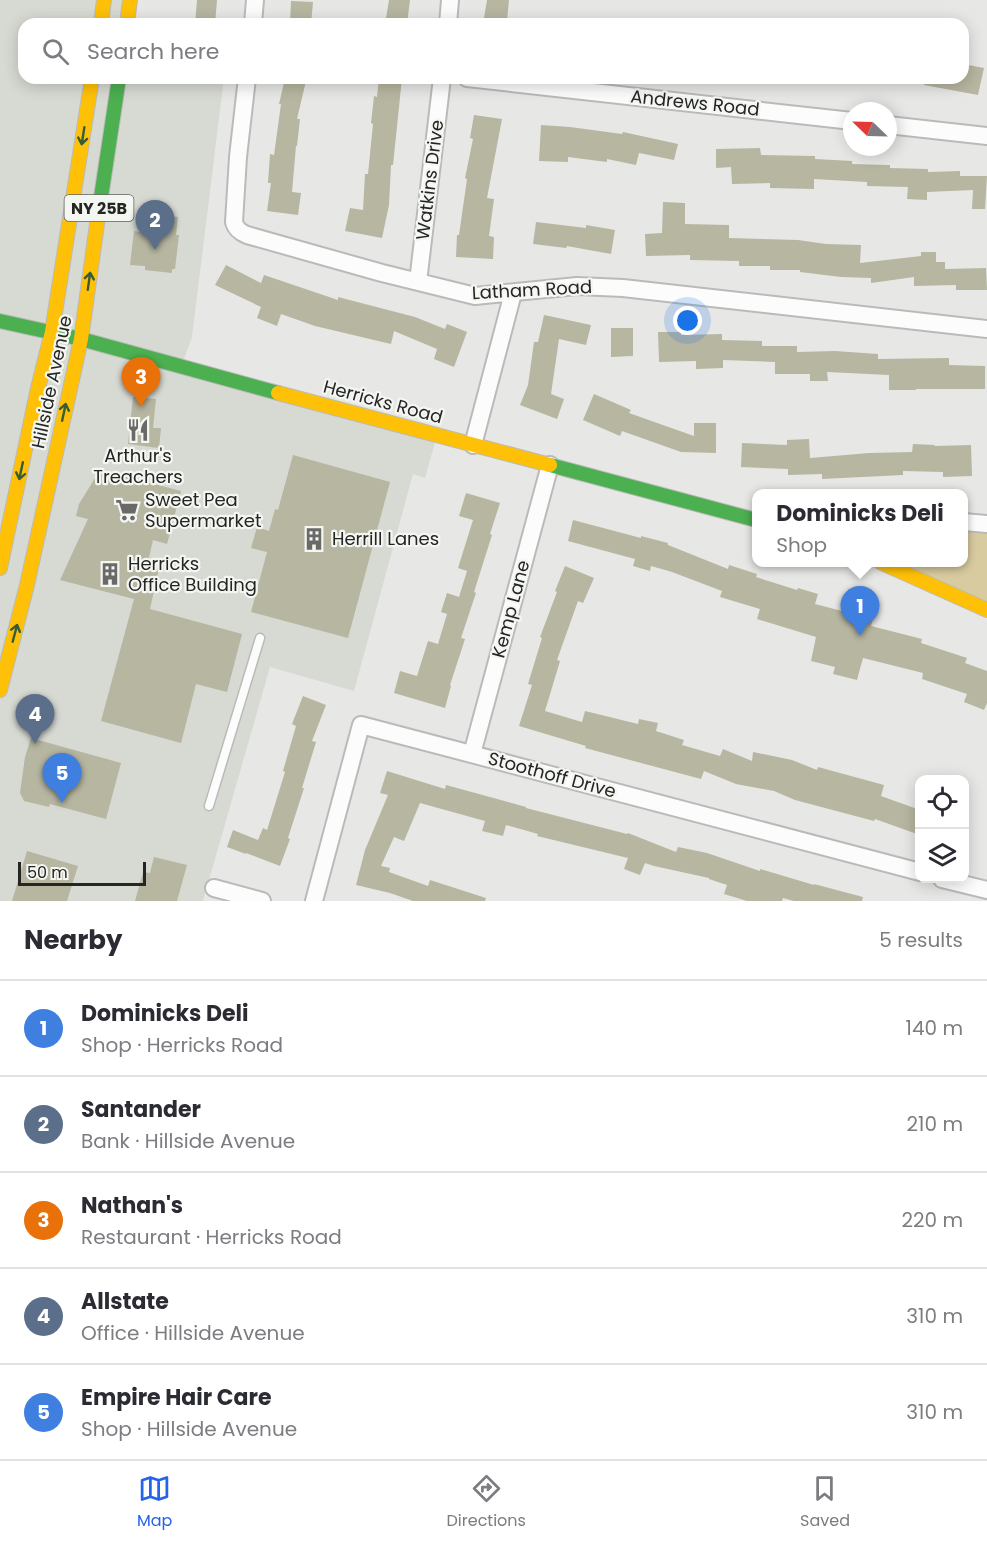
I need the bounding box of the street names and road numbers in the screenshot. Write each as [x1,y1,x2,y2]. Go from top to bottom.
street label: Andrews Road [629,83,761,122]
street label: Watkins Drive [410,118,449,241]
road number: NY 25B [64,195,134,221]
street label: Latham Road [471,274,593,305]
street label: Hillside Avenue [25,313,78,451]
street label: Herricks Road [321,374,446,429]
street label: Kemp Lane [485,557,536,660]
street label: Stoothoff Drive [485,745,619,804]

